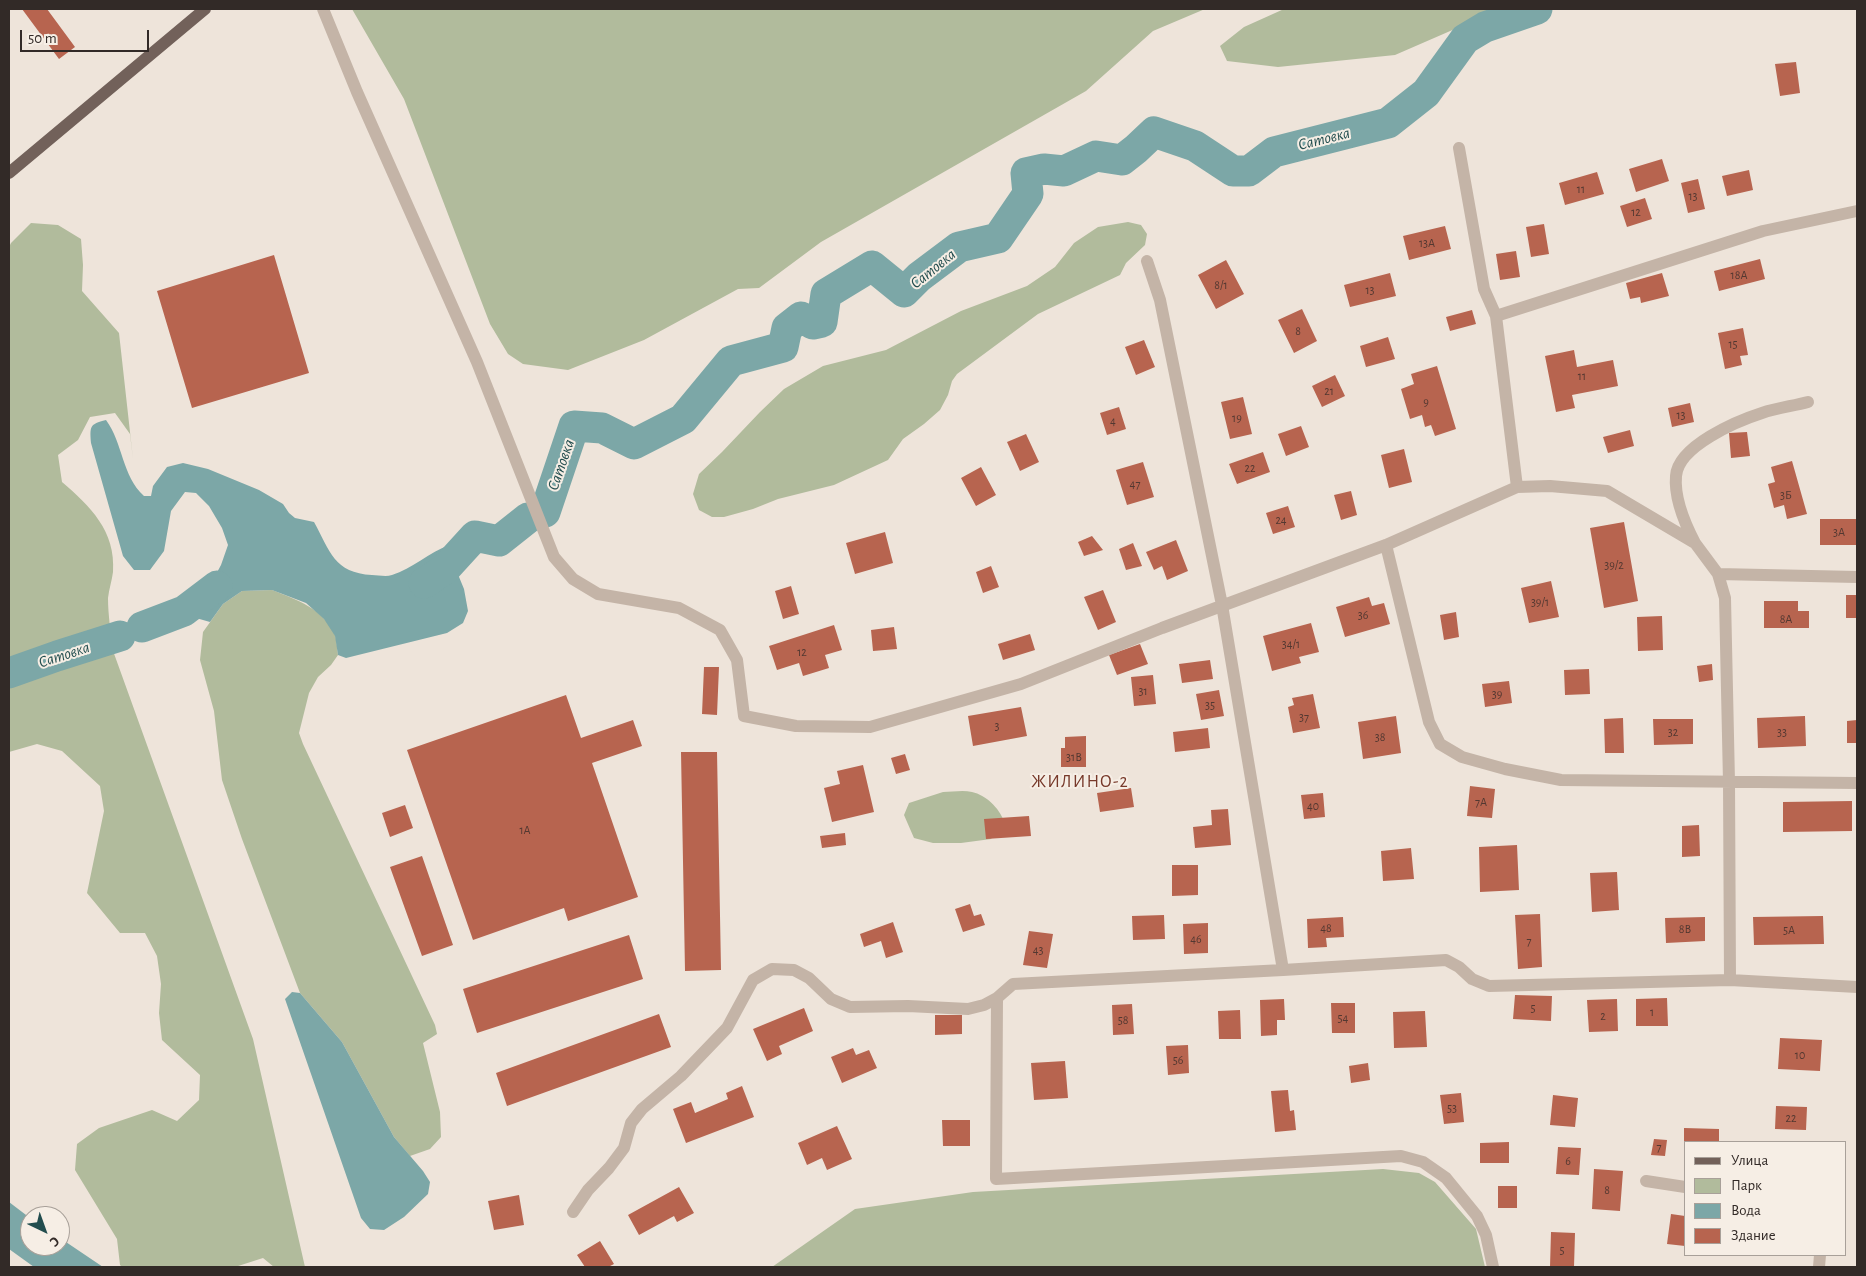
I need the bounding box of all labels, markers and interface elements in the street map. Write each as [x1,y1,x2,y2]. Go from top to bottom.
scale bar [22,20,151,52]
text: 50 m [28,31,57,46]
water label: Сатовка [1296,123,1352,155]
house number: 11 [1577,182,1585,196]
house number: 13 [1688,189,1698,203]
house number: 12 [1631,205,1641,219]
house number: 13А [1419,236,1435,250]
water label: Сатовка [906,245,960,293]
house number: 18А [1731,268,1747,282]
house number: 8/1 [1214,278,1228,292]
house number: 13 [1365,283,1375,297]
house number: 8 [1295,324,1301,338]
house number: 15 [1728,337,1738,351]
house number: 11 [1578,369,1586,383]
house number: 21 [1324,384,1334,398]
house number: 9 [1423,395,1429,409]
house number: 13 [1676,408,1686,422]
house number: 19 [1232,411,1242,425]
house number: 4 [1110,414,1116,428]
water label: Сатовка [543,437,579,493]
house number: 22 [1245,461,1255,475]
house number: 47 [1130,477,1140,491]
house number: 3Б [1780,488,1792,502]
house number: 24 [1275,513,1287,527]
house number: 3А [1833,525,1845,539]
house number: 39/2 [1604,558,1624,572]
house number: 39/1 [1531,595,1549,609]
house number: 36 [1358,608,1368,622]
house number: 8А [1780,612,1792,626]
house number: 34/1 [1282,637,1300,651]
water label: Сатовка [36,638,92,672]
house number: 12 [797,645,807,659]
house number: 31 [1138,684,1148,698]
house number: 39 [1492,687,1502,701]
house number: 35 [1205,698,1215,712]
house number: 37 [1299,710,1309,724]
house number: 3 [995,719,999,733]
house number: 32 [1668,725,1678,739]
house number: 33 [1777,725,1787,739]
house number: 38 [1375,730,1385,744]
house number: 31В [1066,750,1082,764]
district label: ЖИЛИНО-2 [1030,771,1130,793]
house number: 7А [1475,795,1487,809]
house number: 40 [1307,799,1319,813]
house number: 1А [519,823,531,837]
house number: 48 [1320,921,1332,935]
house number: 8В [1679,922,1691,936]
house number: 5А [1783,923,1795,937]
house number: 46 [1190,932,1202,946]
house number: 7 [1526,934,1532,948]
house number: 43 [1033,943,1043,957]
house number: 5 [1530,1001,1536,1015]
house number: 1 [1650,1005,1654,1019]
house number: 2 [1600,1009,1606,1023]
house number: 54 [1338,1011,1348,1025]
house number: 58 [1118,1013,1128,1027]
house number: 10 [1795,1048,1805,1062]
house number: 56 [1173,1053,1183,1067]
house number: 53 [1447,1101,1457,1115]
house number: 22 [1786,1111,1796,1125]
house number: 7 [1656,1140,1662,1154]
legend [1684,1141,1846,1256]
text: Улица [1731,1153,1768,1168]
house number: 6 [1565,1154,1571,1168]
text: Парк [1731,1178,1762,1193]
house number: 8 [1604,1183,1610,1197]
text: Вода [1731,1203,1761,1218]
north arrow [20,1206,70,1256]
text: Здание [1731,1228,1776,1243]
text: С [47,1234,62,1249]
house number: 5 [1559,1243,1565,1257]

